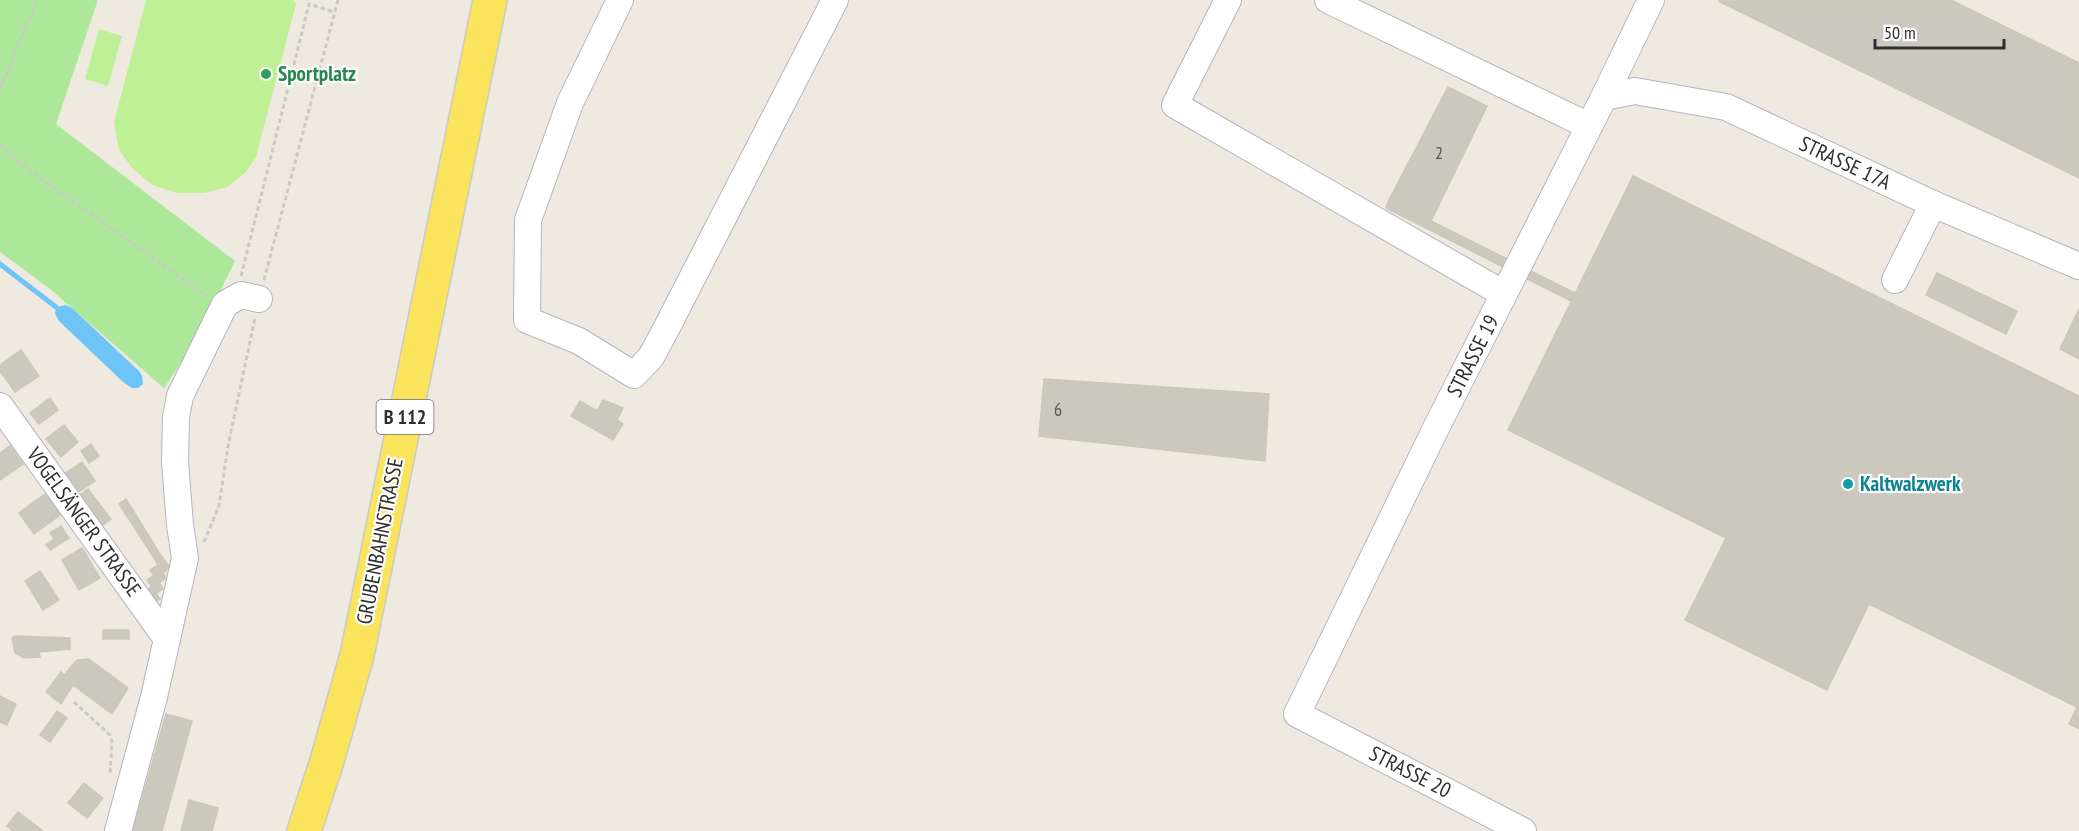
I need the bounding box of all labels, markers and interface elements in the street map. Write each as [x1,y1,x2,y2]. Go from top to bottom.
scale bar [1875,12,2004,50]
text: 50 m [1884,21,1916,44]
place label: Sportplatz [278,60,356,87]
marker: Sportplatz [259,67,273,81]
street label: STRASSE 17A [1795,130,1895,195]
house number: 2 [1435,141,1443,164]
street label: STRASSE 19 [1440,310,1505,401]
house number: 6 [1054,398,1062,421]
road number: B 112 [376,400,434,434]
street label: VOGELSÄNGER STRASSE [21,441,148,602]
street label: GRUBENBAHNSTRASSE [350,455,409,626]
place label: Kaltwalzwerk [1860,470,1961,497]
marker: Kaltwalzwerk [1841,477,1855,491]
street label: STRASSE 20 [1365,739,1456,804]

